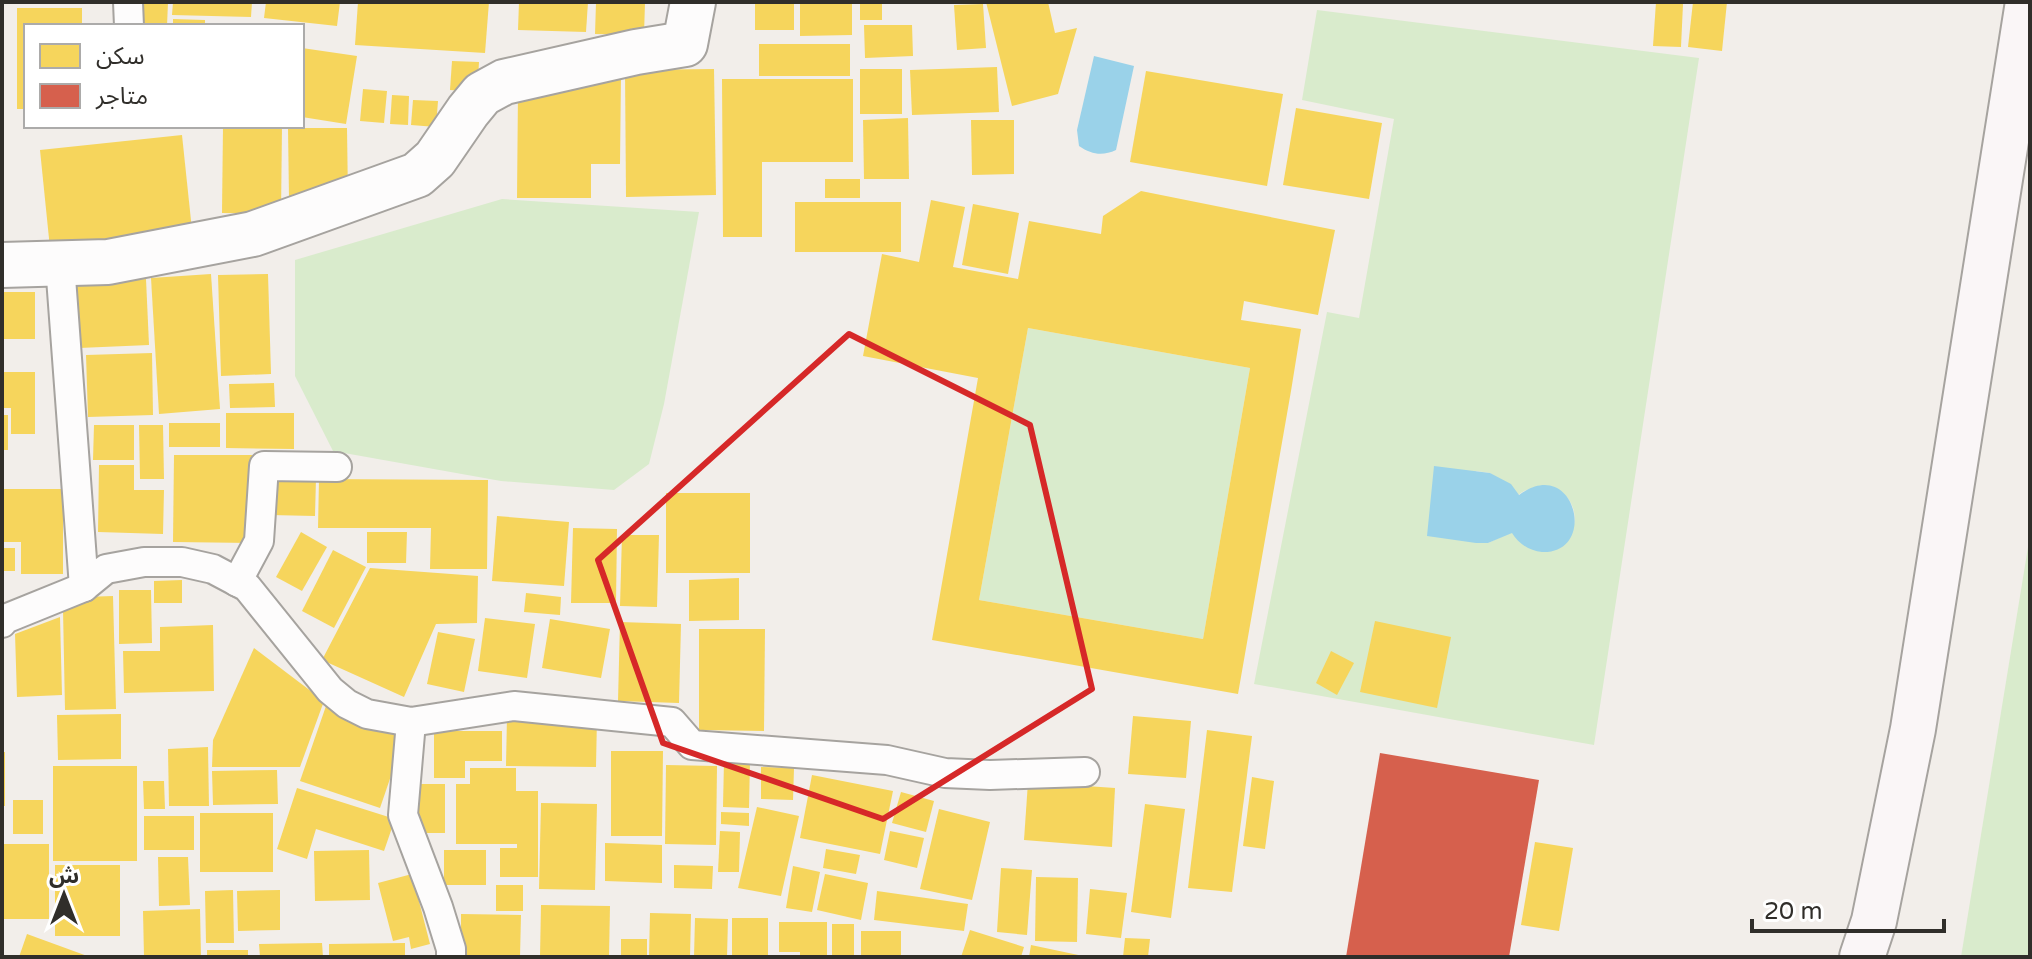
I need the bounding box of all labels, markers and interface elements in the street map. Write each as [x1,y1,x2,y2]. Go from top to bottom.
legend [24,24,304,128]
text: سكن [96,42,145,71]
text: متاجر [95,82,148,111]
north arrow [24,855,104,935]
text: ش [49,863,79,889]
scale bar [1752,883,1944,933]
text: 20 m [1764,897,1822,926]

